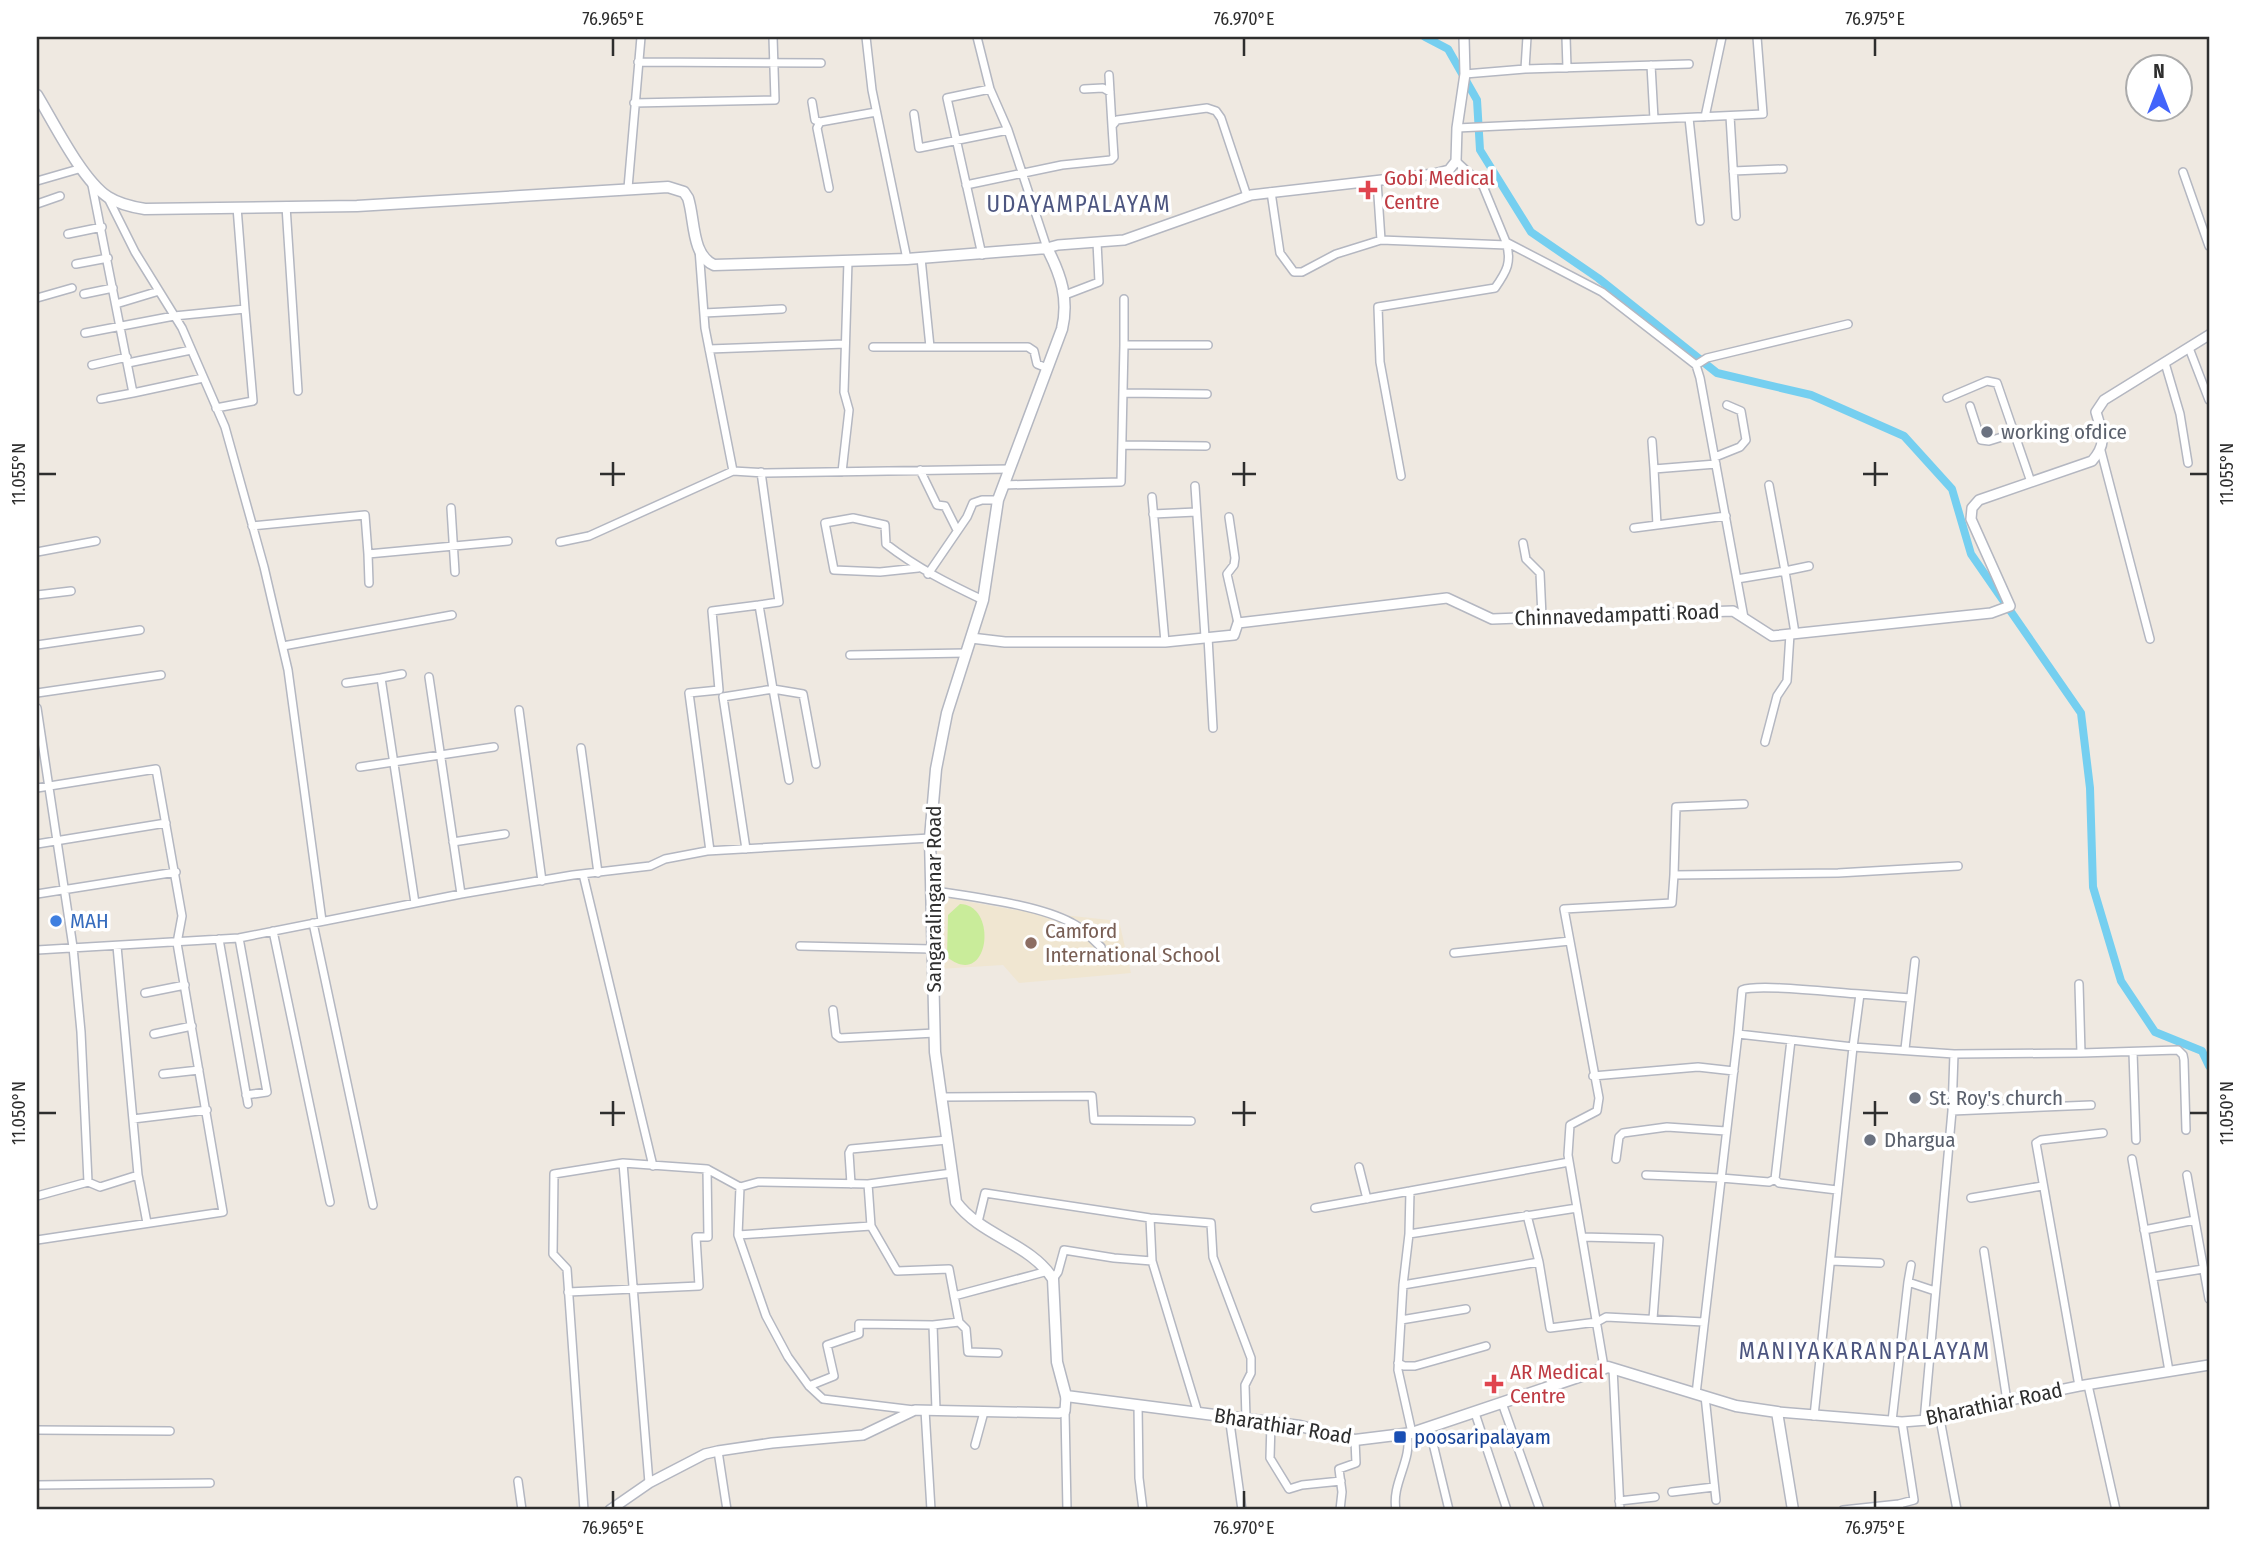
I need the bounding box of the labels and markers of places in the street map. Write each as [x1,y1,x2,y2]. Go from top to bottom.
place label: Gobi Medical Centre [1384,165,1495,215]
marker: Gobi Medical Centre [1358,180,1378,200]
place label: working ofdice [2001,419,2127,445]
marker: working ofdice [1979,424,1995,440]
place label: MAH [70,908,109,934]
marker: MAH [48,913,64,929]
place label: Camford International School [1045,918,1221,968]
marker: Camford International School [1023,935,1039,951]
place label: St. Roy's church [1929,1085,2063,1111]
marker: St. Roy's church [1907,1090,1923,1106]
place label: Dhargua [1884,1127,1956,1153]
marker: Dhargua [1862,1132,1878,1148]
place label: AR Medical Centre [1510,1359,1604,1409]
marker: AR Medical Centre [1484,1374,1504,1394]
place label: poosaripalayam [1414,1424,1551,1450]
marker: poosaripalayam [1392,1429,1408,1445]

